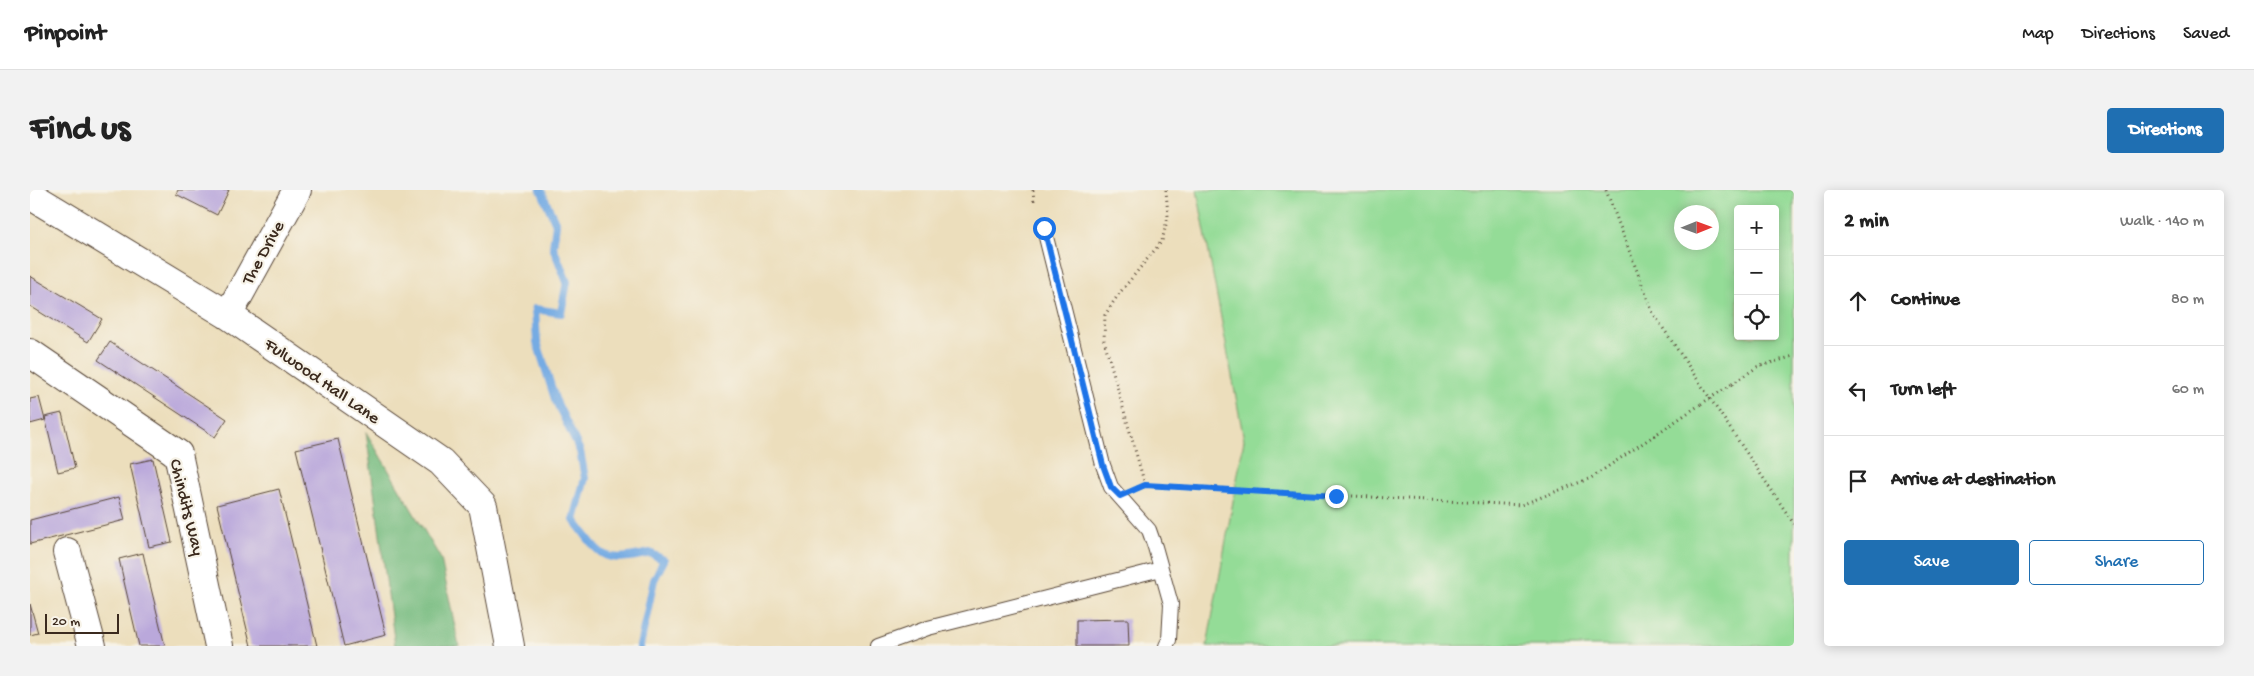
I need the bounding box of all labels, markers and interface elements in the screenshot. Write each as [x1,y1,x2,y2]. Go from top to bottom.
text: Pinpoint [25,20,106,49]
text: Map [2022,24,2054,45]
text: Directions [2082,24,2155,45]
text: Saved [2183,24,2229,45]
button: Directions [2107,108,2224,153]
text: Find us [30,110,130,151]
north arrow [1674,205,1719,250]
map controls [1734,205,1779,340]
button: + [1734,205,1779,250]
text: 2 min [1844,210,1889,235]
text: Walk · 140 m [2120,213,2204,232]
street label: The Drive [238,217,291,290]
route start [1033,217,1056,240]
button: − [1734,250,1779,295]
icon: ahead [1844,287,1872,315]
text: Continue [1891,289,1960,312]
text: 80 m [2171,291,2204,310]
button: locate [1734,295,1779,340]
street label: Fulwood Hall Lane [259,334,384,430]
icon: left [1844,377,1872,405]
text: Turn left [1891,379,1955,402]
text: 60 m [2172,381,2204,400]
street label: Chindits Way [163,457,208,558]
icon: arrive [1844,467,1872,495]
text: Arrive at destination [1891,469,2055,492]
route end [1325,485,1348,508]
button: Save [1844,540,2019,585]
button: Share [2029,540,2204,585]
scale bar [45,611,119,634]
text: 20 m [52,614,80,631]

